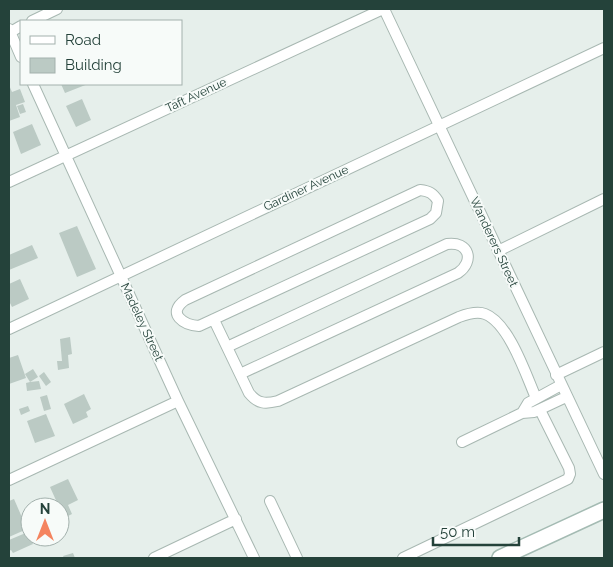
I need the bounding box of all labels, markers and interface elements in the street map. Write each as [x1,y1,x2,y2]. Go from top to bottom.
legend [20,20,182,85]
text: Road [65,31,101,49]
text: Building [65,56,122,74]
street label: Taft Avenue [163,75,229,115]
street label: Gardiner Avenue [261,162,351,214]
street label: Wanderers Street [467,195,521,289]
street label: Madeley Street [118,281,166,363]
north arrow [20,497,70,547]
text: N [40,501,50,517]
scale bar [433,514,519,546]
text: 50 m [440,523,475,541]

